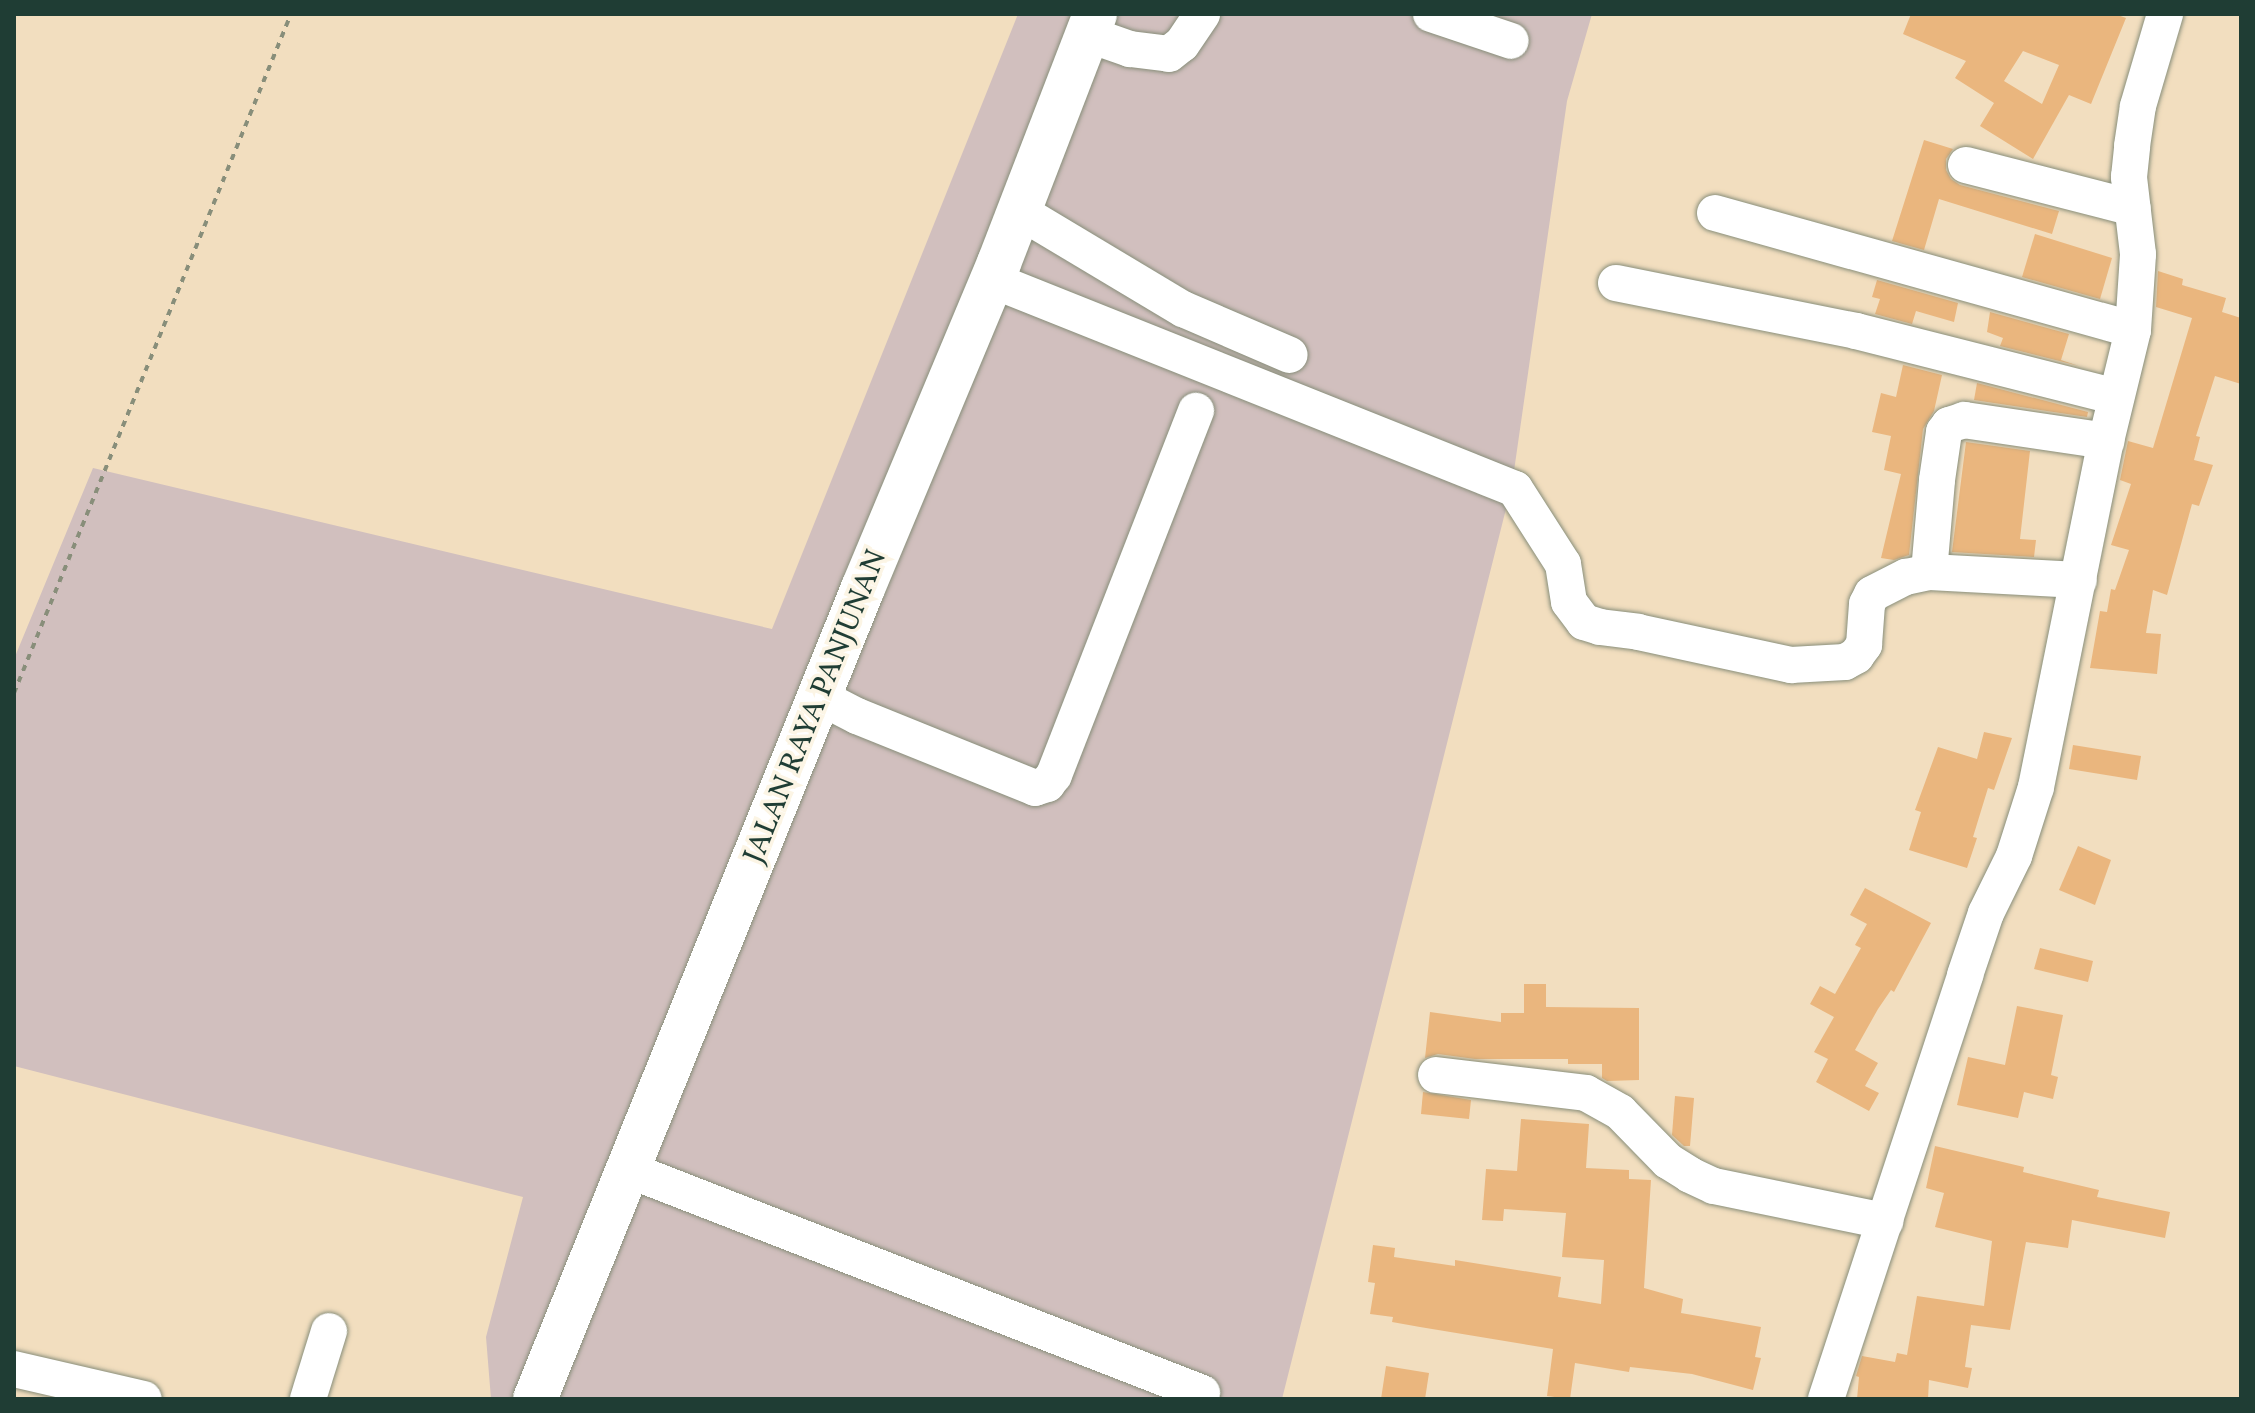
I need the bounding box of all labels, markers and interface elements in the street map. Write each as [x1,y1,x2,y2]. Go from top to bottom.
street label: JALAN RAYA PANJUNAN [737,545,895,869]

